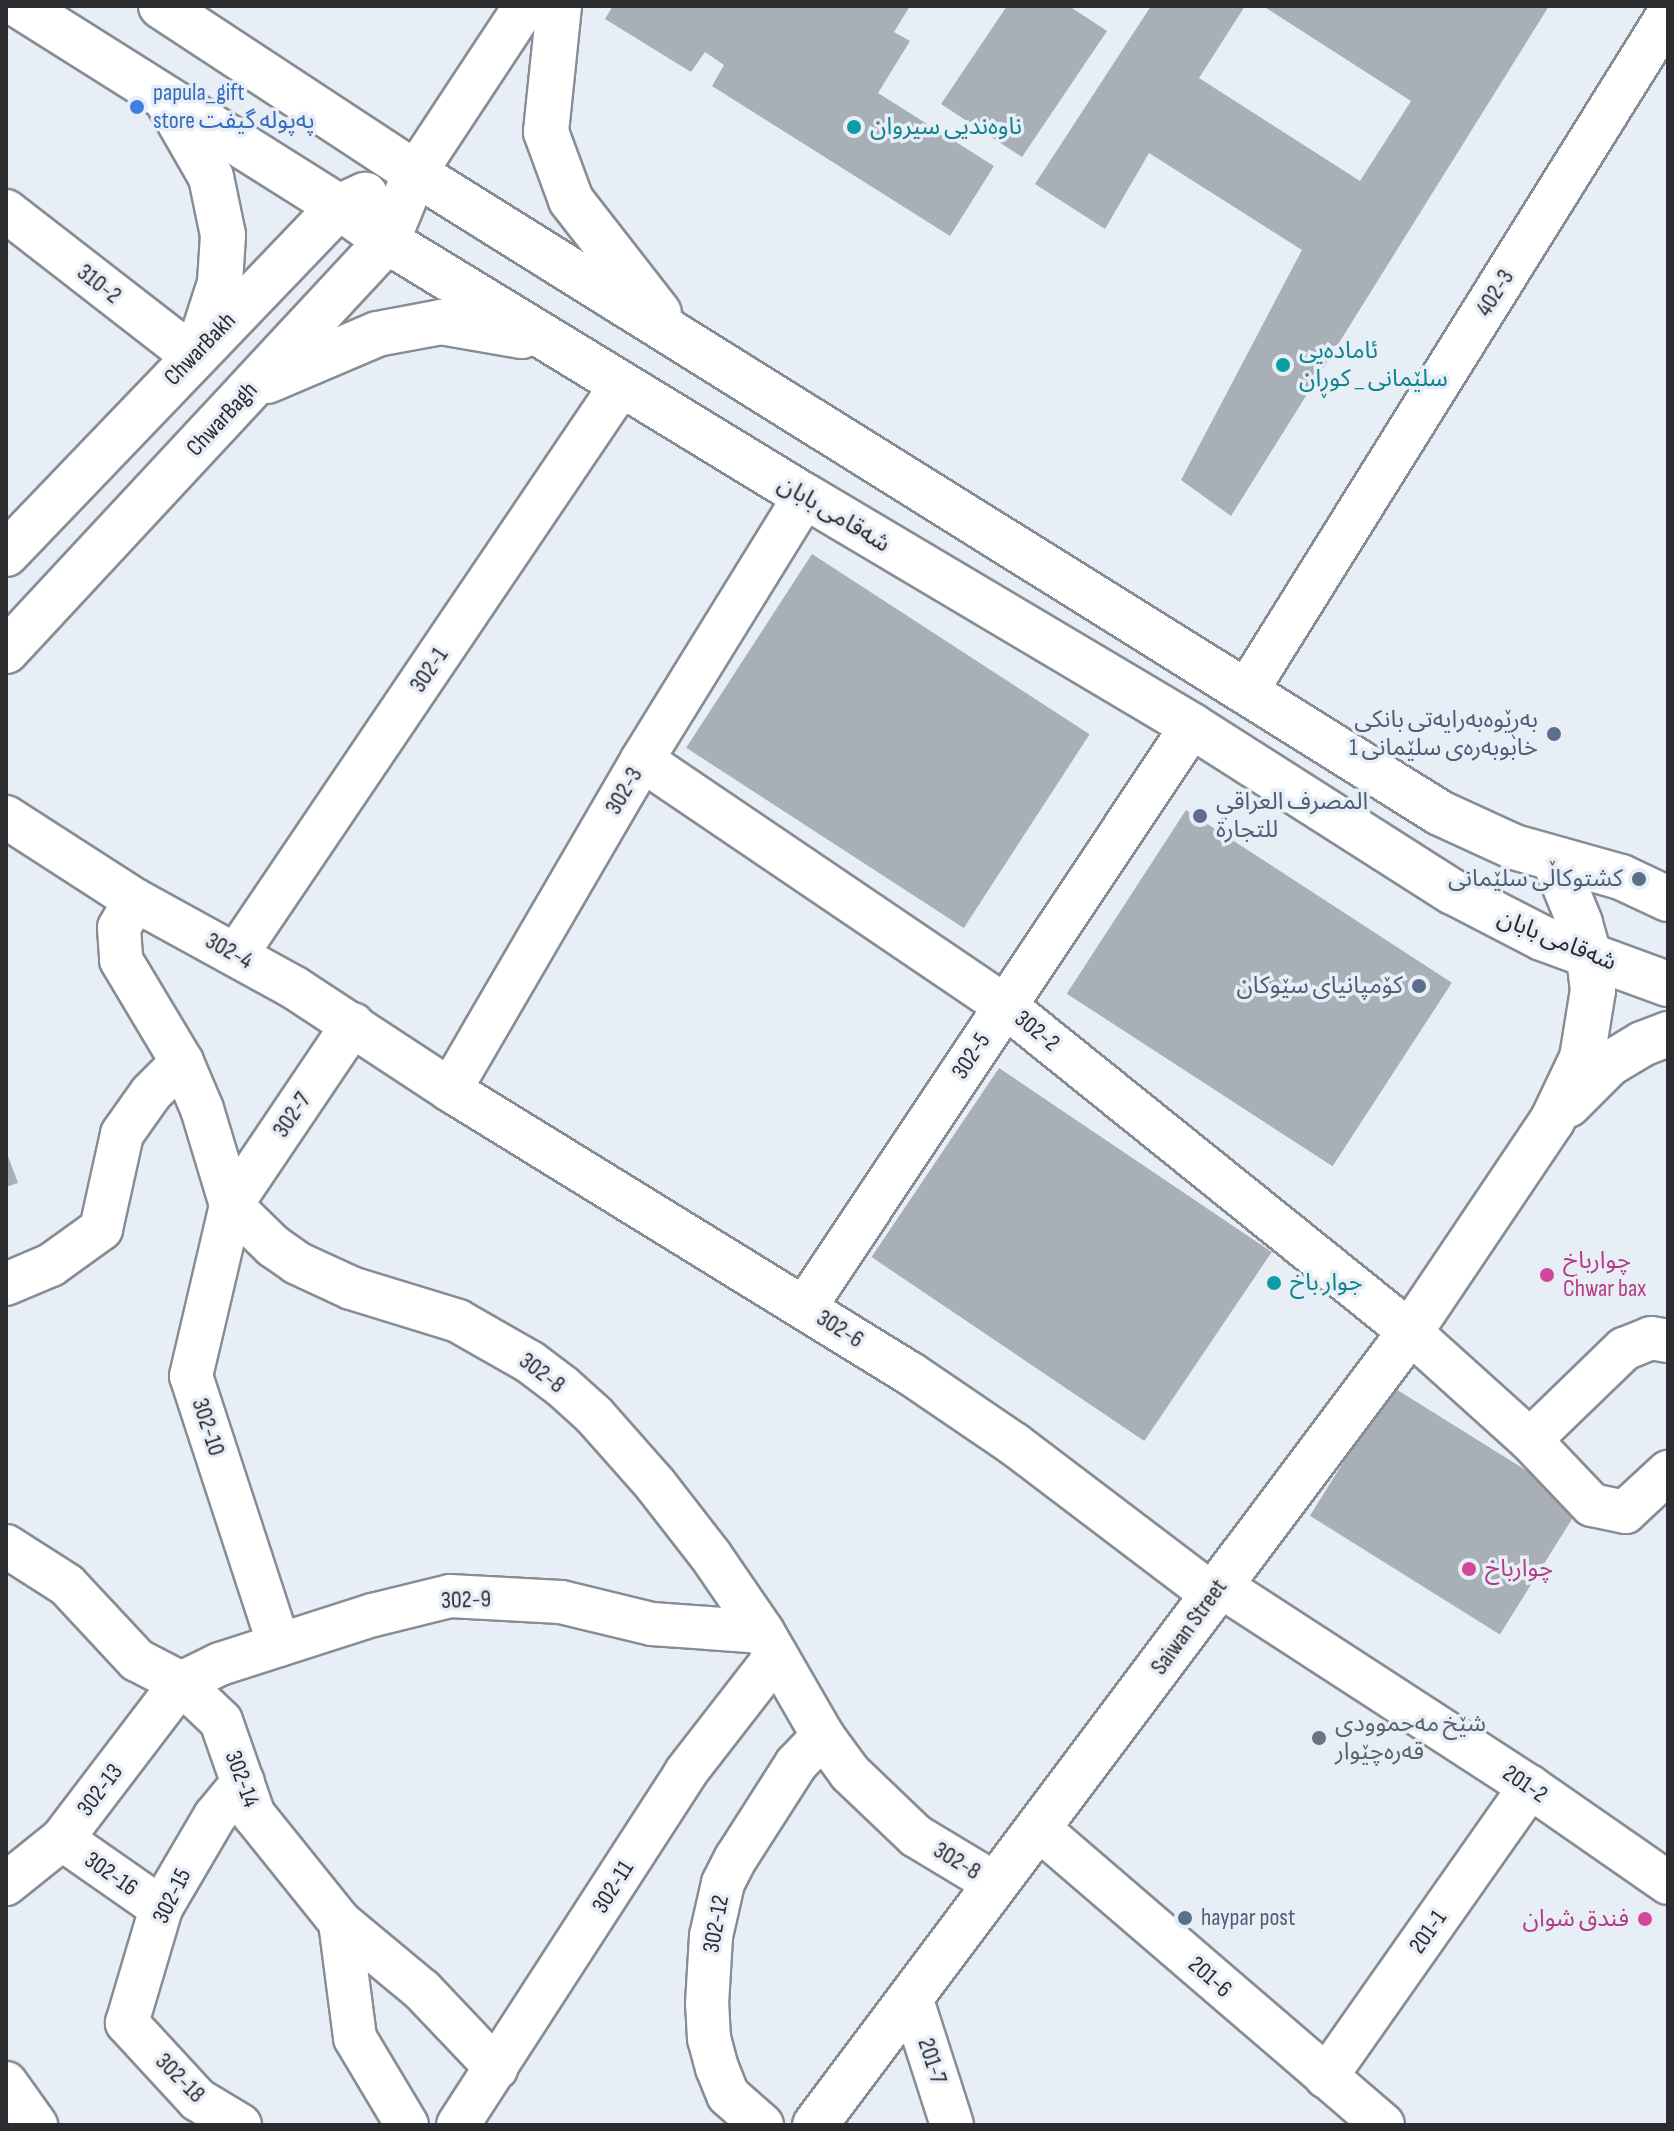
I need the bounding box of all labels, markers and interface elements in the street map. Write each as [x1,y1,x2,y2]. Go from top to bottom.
place label: papula_gift store پەپولە گیفت [153,79,315,135]
marker: papula_gift store پەپولە گیفت [128,98,146,116]
place label: ناوەندیی سیروان [870,113,1022,141]
marker: ناوەندیی سیروان [845,118,863,136]
street label: 310-2 [71,258,127,310]
street label: 402-3 [1470,264,1520,322]
street label: ChwarBakh [158,306,242,392]
place label: ئامادەیی سلێمانی _ کوڕان [1299,337,1448,393]
marker: ئامادەیی سلێمانی _ کوڕان [1274,356,1292,374]
street label: ChwarBagh [180,376,264,462]
street label: شەقامی بابان [773,469,895,559]
street label: 302-1 [404,642,454,698]
place label: بەڕێوەبەرایەتی بانکی خابوبەرەی سلێمانی 1 [1349,706,1538,762]
marker: بەڕێوەبەرایەتی بانکی خابوبەرەی سلێمانی 1 [1545,725,1563,743]
street label: 302-3 [599,762,649,820]
place label: المصرف العراقي للتجارة [1216,788,1368,844]
marker: المصرف العراقي للتجارة [1191,807,1209,825]
place label: کشتوکاڵی سلێمانی [1448,865,1623,893]
marker: کشتوکاڵی سلێمانی [1630,870,1648,888]
street label: شەقامی بابان [1493,903,1621,977]
street label: 302-4 [200,926,258,976]
place label: کۆمپانیای سێوکان [1236,972,1403,1000]
marker: کۆمپانیای سێوکان [1410,977,1428,995]
street label: 302-2 [1009,1004,1065,1058]
street label: 302-5 [946,1028,996,1084]
street label: 302-7 [267,1087,317,1143]
place label: چوارباخ Chwar bax [1563,1247,1646,1303]
marker: چوارباخ Chwar bax [1538,1266,1556,1284]
place label: جوار باخ [1290,1269,1363,1297]
marker: جوار باخ [1265,1274,1283,1292]
street label: 302-6 [811,1304,869,1354]
street label: 302-8 [513,1346,571,1400]
street label: 302-10 [185,1395,231,1459]
place label: چوارباخ [1485,1555,1553,1583]
marker: چوارباخ [1460,1560,1478,1578]
street label: Saiwan Street [1145,1574,1233,1680]
street label: 302-9 [440,1585,492,1615]
place label: شێخ مەحموودی قەرەچێوار [1335,1710,1486,1766]
marker: شێخ مەحموودی قەرەچێوار [1310,1729,1328,1747]
street label: 302-14 [219,1747,265,1811]
street label: 302-13 [71,1758,129,1822]
street label: 201-2 [1497,1759,1553,1809]
street label: 302-8 [928,1836,986,1886]
street label: 302-16 [79,1845,143,1903]
street label: 302-11 [586,1856,640,1918]
street label: 302-15 [146,1864,198,1928]
street label: 302-12 [697,1893,735,1955]
place label: haypar post [1201,1904,1295,1932]
street label: 201-1 [1403,1905,1453,1959]
place label: فندق شوان [1523,1905,1629,1933]
marker: haypar post [1176,1909,1194,1927]
marker: فندق شوان [1636,1910,1654,1928]
street label: 201-6 [1182,1950,1238,2004]
street label: 201-7 [911,2034,953,2088]
street label: 302-18 [149,2047,211,2109]

